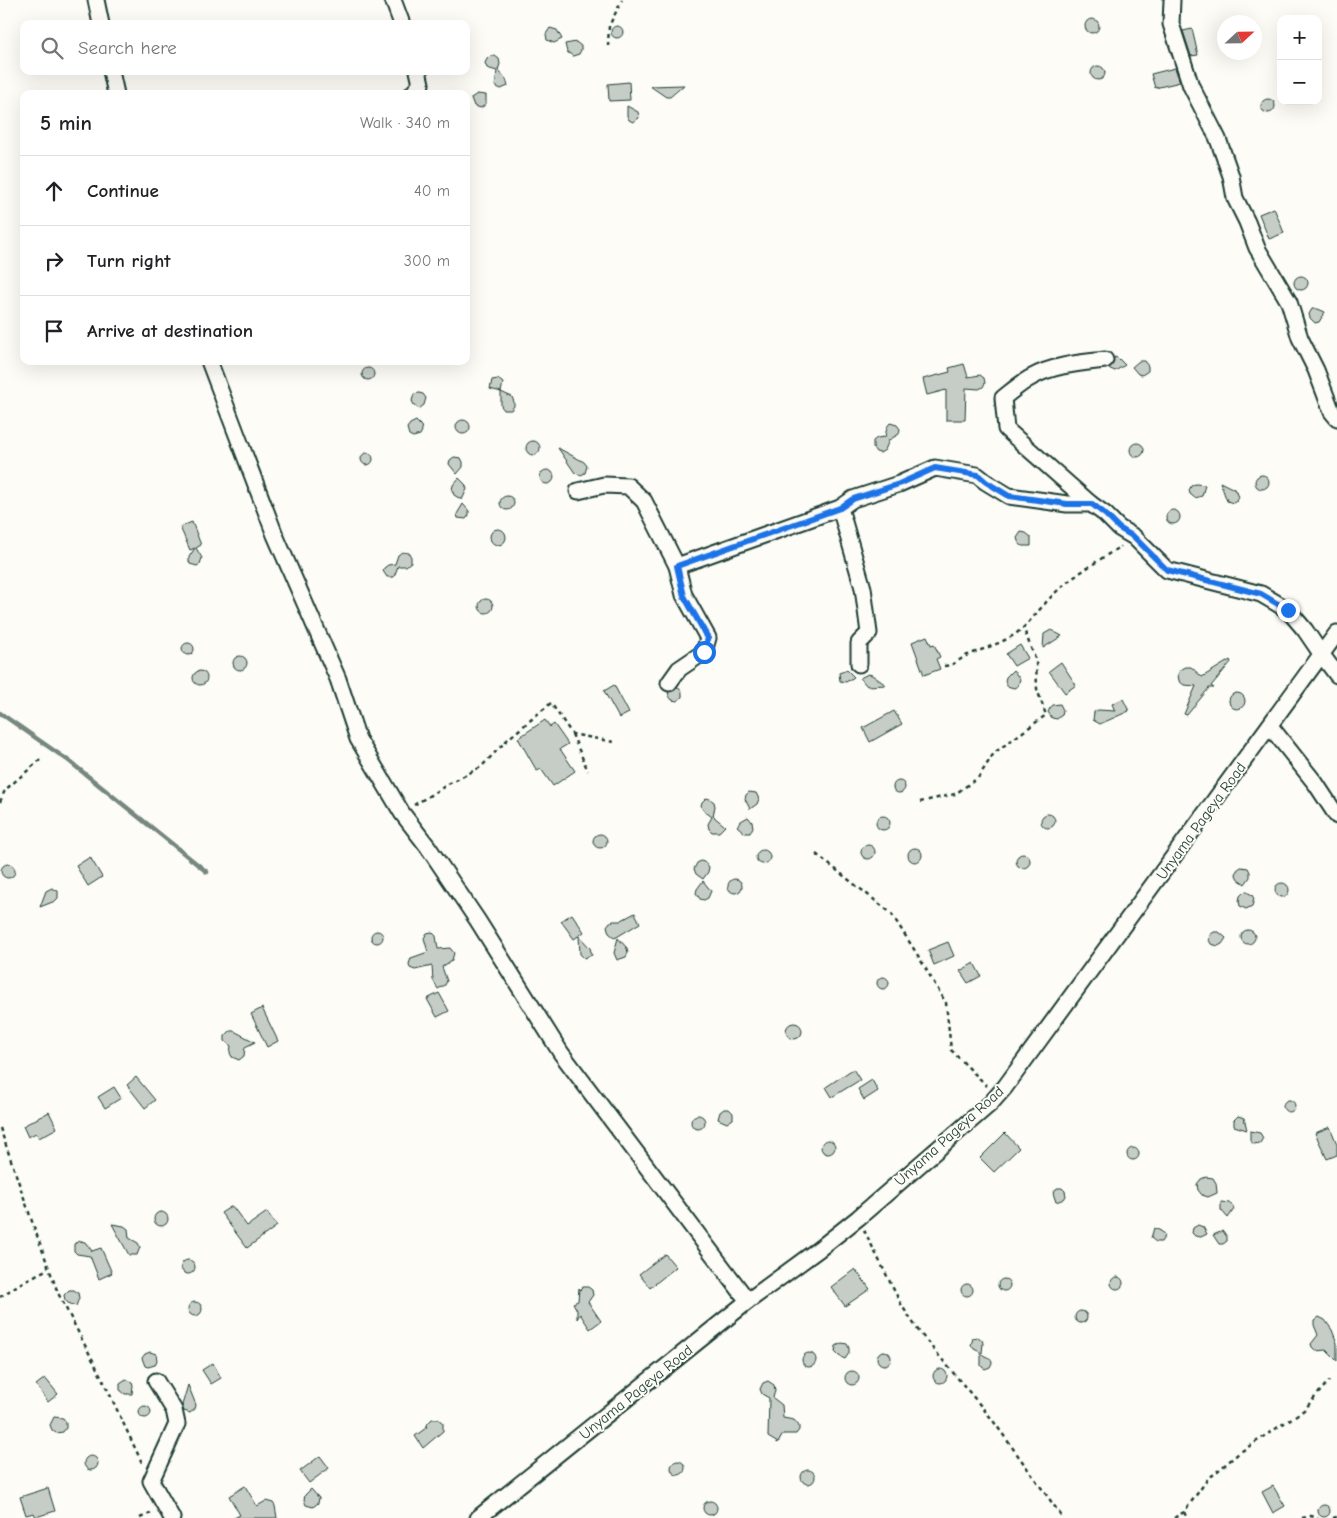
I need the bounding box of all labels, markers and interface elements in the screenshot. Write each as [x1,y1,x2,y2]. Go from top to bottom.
north arrow [1217,15,1262,60]
map controls [1277,15,1322,105]
button: + [1277,15,1322,60]
search box [20,20,470,75]
icon: search [38,34,66,62]
text: Search here [78,37,177,59]
button: − [1277,60,1322,105]
text: 5 min [40,111,92,135]
text: Walk · 340 m [360,114,450,132]
icon: ahead [40,177,68,205]
text: Continue [87,180,159,202]
text: 40 m [414,182,450,200]
icon: right [40,247,68,275]
text: Turn right [87,250,171,272]
text: 300 m [404,252,450,270]
icon: arrive [40,317,68,345]
text: Arrive at destination [87,320,253,342]
route end [1277,599,1300,622]
route start [693,641,716,664]
street label: Unyama Pageya Road [1152,759,1250,883]
street label: Unyama Pageya Road [891,1082,1007,1190]
street label: Unyama Pageya Road [576,1341,696,1443]

